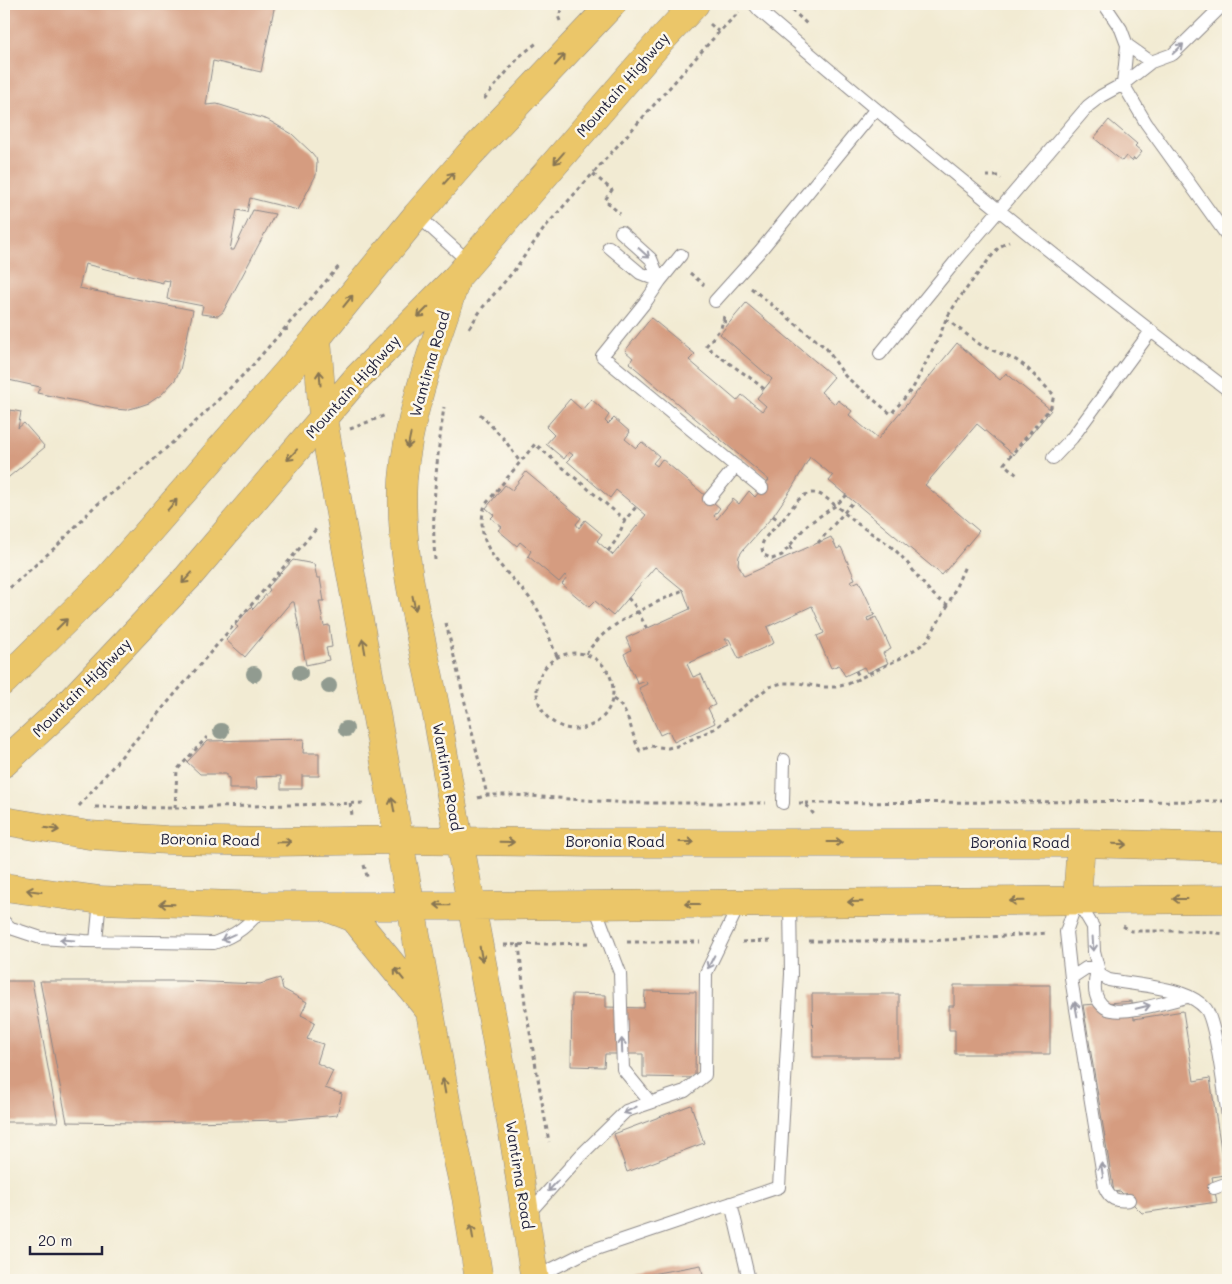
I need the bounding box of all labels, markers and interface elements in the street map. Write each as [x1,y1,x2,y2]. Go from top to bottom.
street label: Mountain Highway [571,28,673,141]
one-way arrow [1172,43,1185,55]
one-way arrow [554,53,566,66]
one-way arrow [553,152,564,165]
one-way arrow [443,172,455,185]
one-way arrow [638,248,651,259]
one-way arrow [342,294,353,307]
one-way arrow [417,306,429,318]
street label: Wantirna Road [404,308,454,419]
street label: Mountain Highway [301,330,404,442]
one-way arrow [315,370,324,386]
one-way arrow [403,433,413,449]
one-way arrow [287,448,298,461]
one-way arrow [166,499,177,512]
one-way arrow [181,572,193,585]
one-way arrow [410,594,419,610]
one-way arrow [55,619,67,631]
street label: Mountain Highway [27,633,135,741]
one-way arrow [358,638,368,654]
street label: Wantirna Road [429,721,467,832]
one-way arrow [388,798,398,814]
one-way arrow [43,825,59,835]
street label: Boronia Road [160,828,260,850]
street label: Boronia Road [565,831,665,851]
street label: Boronia Road [970,832,1070,852]
one-way arrow [275,837,291,847]
one-way arrow [498,837,515,847]
one-way arrow [678,837,695,847]
one-way arrow [826,837,843,847]
one-way arrow [1112,839,1128,849]
one-way arrow [27,886,43,896]
one-way arrow [1172,894,1188,904]
one-way arrow [1009,896,1025,905]
one-way arrow [847,897,863,907]
one-way arrow [159,899,175,908]
one-way arrow [684,899,700,909]
one-way arrow [434,901,450,910]
one-way arrow [221,933,236,943]
one-way arrow [59,935,75,944]
one-way arrow [1089,936,1098,952]
one-way arrow [477,945,487,961]
one-way arrow [706,955,716,970]
one-way arrow [394,967,405,980]
one-way arrow [1071,1002,1081,1018]
one-way arrow [1135,1002,1151,1011]
one-way arrow [617,1038,627,1054]
one-way arrow [438,1079,448,1095]
one-way arrow [623,1106,638,1116]
street label: Wantirna Road [502,1119,538,1230]
one-way arrow [1097,1162,1107,1178]
one-way arrow [547,1180,559,1192]
scale bar [30,1224,102,1256]
one-way arrow [466,1224,476,1240]
text: 20 m [38,1230,72,1250]

